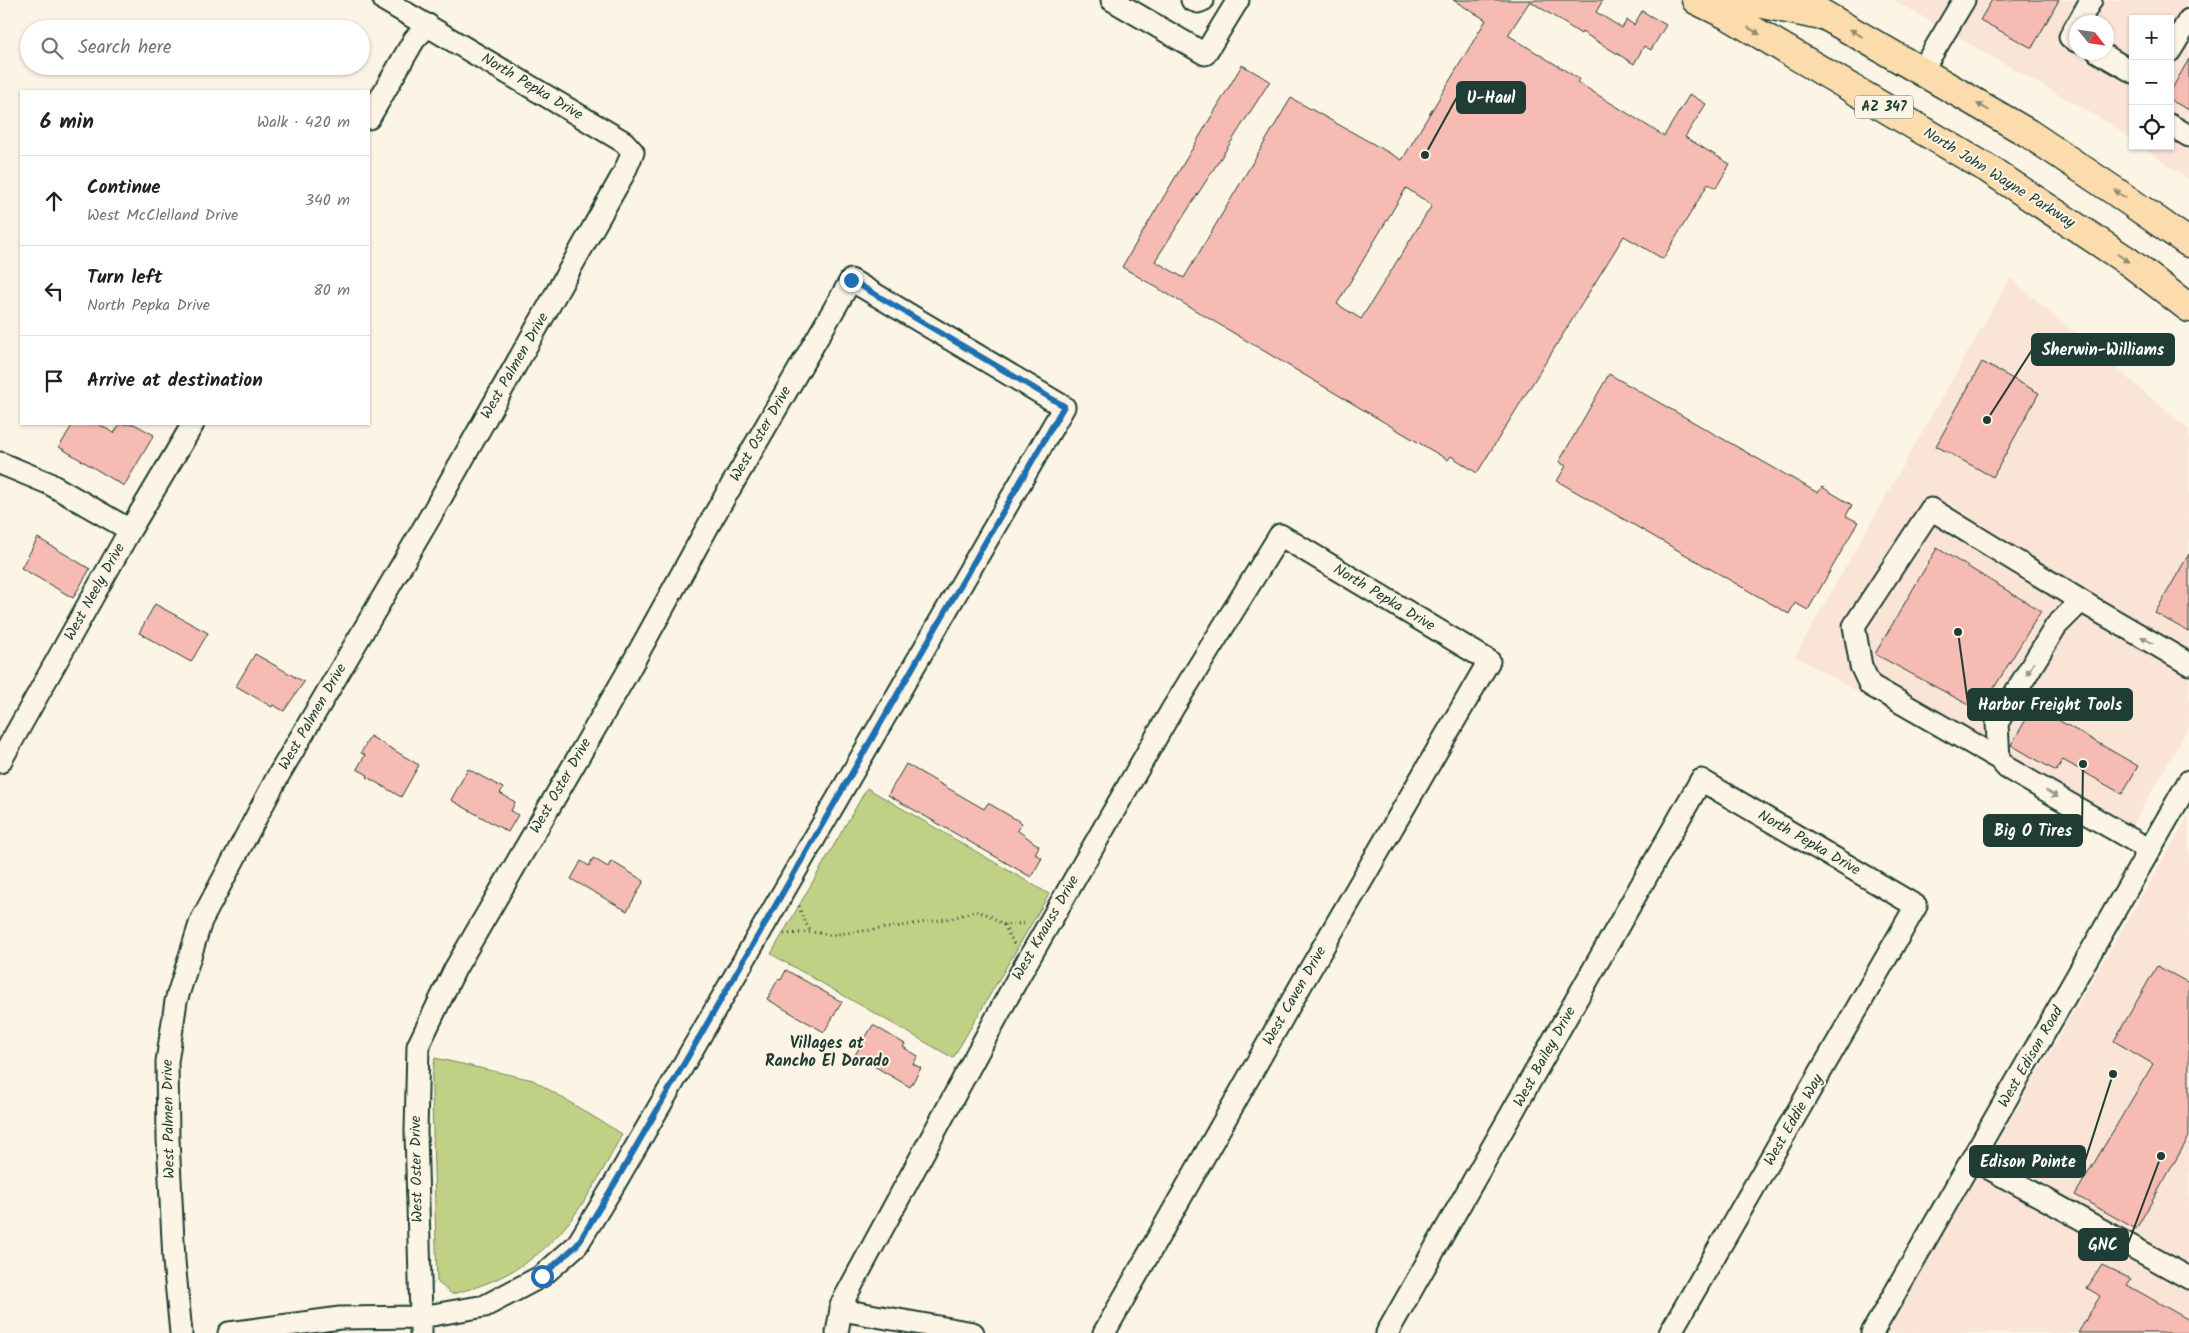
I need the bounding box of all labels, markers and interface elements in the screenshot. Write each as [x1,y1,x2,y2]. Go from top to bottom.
north arrow [2069,15,2114,60]
map controls [2129,15,2174,150]
button: + [2129,15,2174,60]
search box [20,20,370,75]
one-way arrow [1747,26,1760,35]
one-way arrow [1849,29,1862,38]
text: Search here [78,33,172,63]
icon: search [38,34,66,62]
street label: North Pepka Drive [476,47,588,127]
button: − [2129,60,2174,105]
callout: U-Haul [1457,82,1525,113]
text: U-Haul [1467,86,1516,111]
road number: AZ 347 [1855,95,1913,118]
one-way arrow [1976,103,1990,112]
button: locate [2129,105,2174,150]
text: 6 min [40,106,94,139]
text: Walk · 420 m [257,110,350,135]
street label: North John Wayne Parkway [1918,121,2081,235]
text: Continue [87,173,160,203]
icon: ahead [40,187,68,215]
text: 340 m [305,188,350,213]
one-way arrow [2113,189,2127,199]
text: West McClelland Drive [87,203,238,228]
one-way arrow [2116,253,2130,263]
text: Turn left [87,263,162,293]
route end [840,269,863,292]
icon: left [40,277,68,305]
text: 80 m [313,278,350,303]
text: North Pepka Drive [87,293,210,318]
street label: West Palmen Drive [475,308,555,424]
callout: Sherwin-Williams [2032,334,2174,365]
text: Sherwin-Williams [2042,338,2165,363]
text: Arrive at destination [87,366,263,396]
icon: arrive [40,367,68,395]
street label: West Oster Drive [724,381,798,486]
street label: West Neely Drive [58,539,132,645]
street label: North Pepka Drive [1328,558,1440,638]
one-way arrow [2140,635,2153,644]
street label: West Palmen Drive [273,659,353,775]
one-way arrow [2025,663,2034,676]
callout: Harbor Freight Tools [1968,689,2132,720]
text: Harbor Freight Tools [1978,693,2123,718]
street label: West Oster Drive [524,733,598,838]
one-way arrow [2045,789,2059,798]
street label: North Pepka Drive [1753,804,1865,882]
callout: Big O Tires [1984,815,2082,846]
text: Big O Tires [1994,819,2073,844]
street label: West Knauss Drive [1006,871,1086,985]
street label: West Caven Drive [1257,942,1333,1050]
street label: West Edison Road [1992,1001,2070,1112]
street label: West Bailey Drive [1507,1002,1583,1112]
district label: Villages at Rancho El Dorado [765,1031,889,1074]
street label: West Palmen Drive [156,1059,182,1179]
street label: West Eddie Way [1758,1069,1831,1170]
street label: West Oster Drive [404,1115,430,1223]
callout: Edison Pointe [1970,1146,2085,1177]
text: Edison Pointe [1980,1150,2076,1175]
callout: GNC [2079,1229,2128,1260]
text: GNC [2088,1233,2118,1258]
route start [531,1265,554,1288]

